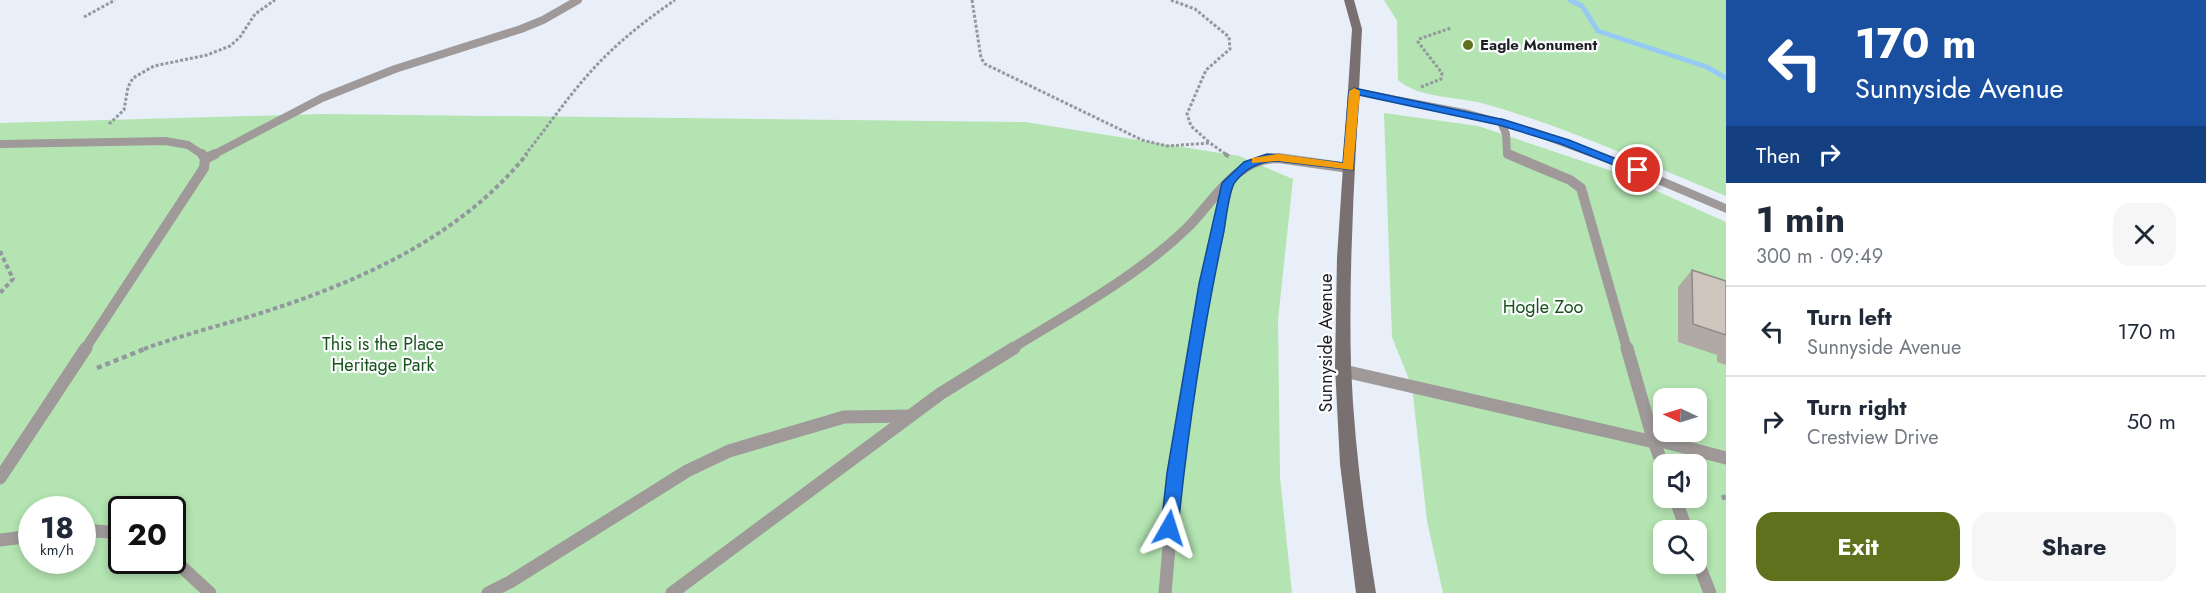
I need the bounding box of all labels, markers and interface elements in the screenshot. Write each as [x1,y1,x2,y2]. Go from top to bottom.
text: 170 m [1855,13,1977,74]
icon: left [1756,24,1834,102]
place label: Eagle Monument [1480,34,1597,56]
marker: Eagle Monument [1461,38,1475,52]
text: Sunnyside Avenue [1855,69,2063,108]
icon: right [1813,138,1846,171]
text: Then [1756,139,1801,171]
pin [1612,144,1663,195]
icon: arrive [1621,153,1654,186]
text: 1 min [1756,193,1845,245]
button: close [2113,203,2176,266]
text: 300 m · 09:49 [1756,242,1883,271]
street label: Sunnyside Avenue [1313,274,1339,412]
park label: Hogle Zoo [1503,294,1584,320]
text: Turn left [1807,301,1892,333]
icon: left [1756,315,1789,348]
text: 170 m [2118,315,2176,347]
park label: This is the Place Heritage Park [322,331,444,378]
text: Sunnyside Avenue [1807,333,1961,362]
north arrow [1653,388,1707,442]
map controls [1653,388,1707,574]
text: Turn right [1807,391,1907,423]
icon: right [1756,405,1789,438]
text: 50 m [2127,405,2176,437]
text: Crestview Drive [1807,423,1938,452]
button: sound [1653,454,1707,508]
speed limit sign: 20 [108,496,186,574]
position arrow [1137,496,1201,560]
text: 18 [40,506,74,549]
button: Exit [1756,512,1960,581]
button: Share [1972,512,2176,581]
button: search [1653,520,1707,574]
text: km/h [40,539,74,561]

